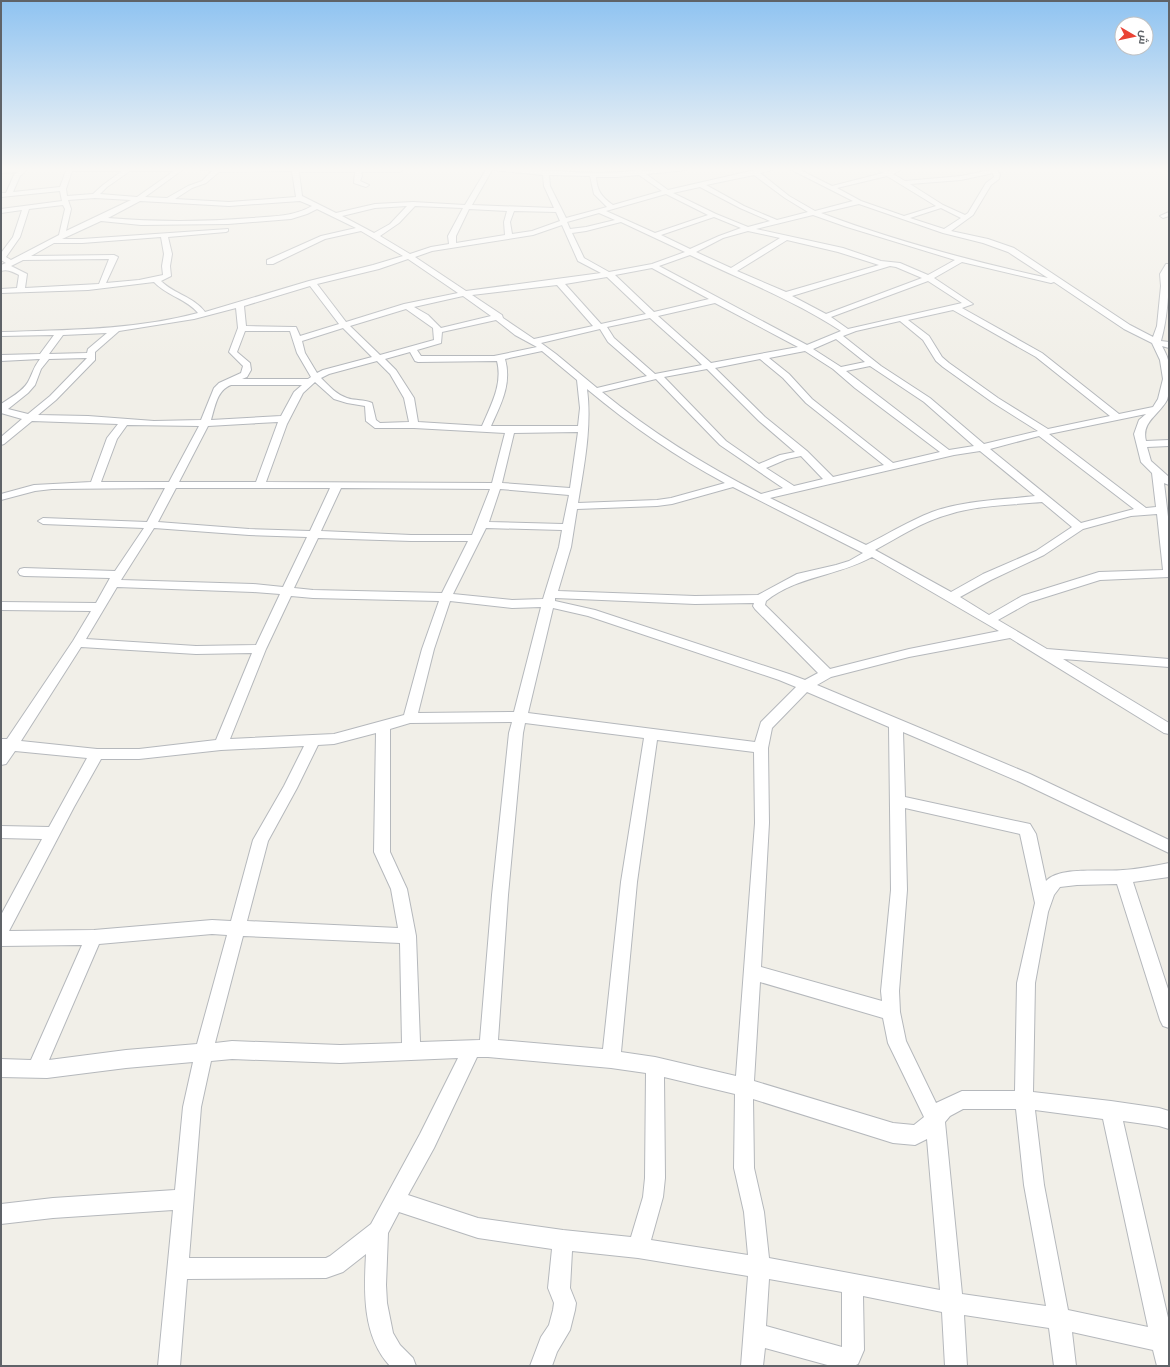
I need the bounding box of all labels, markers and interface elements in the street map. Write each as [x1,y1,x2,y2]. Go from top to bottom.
north arrow [1114,16,1154,56]
text: ش [1136,29,1152,46]

